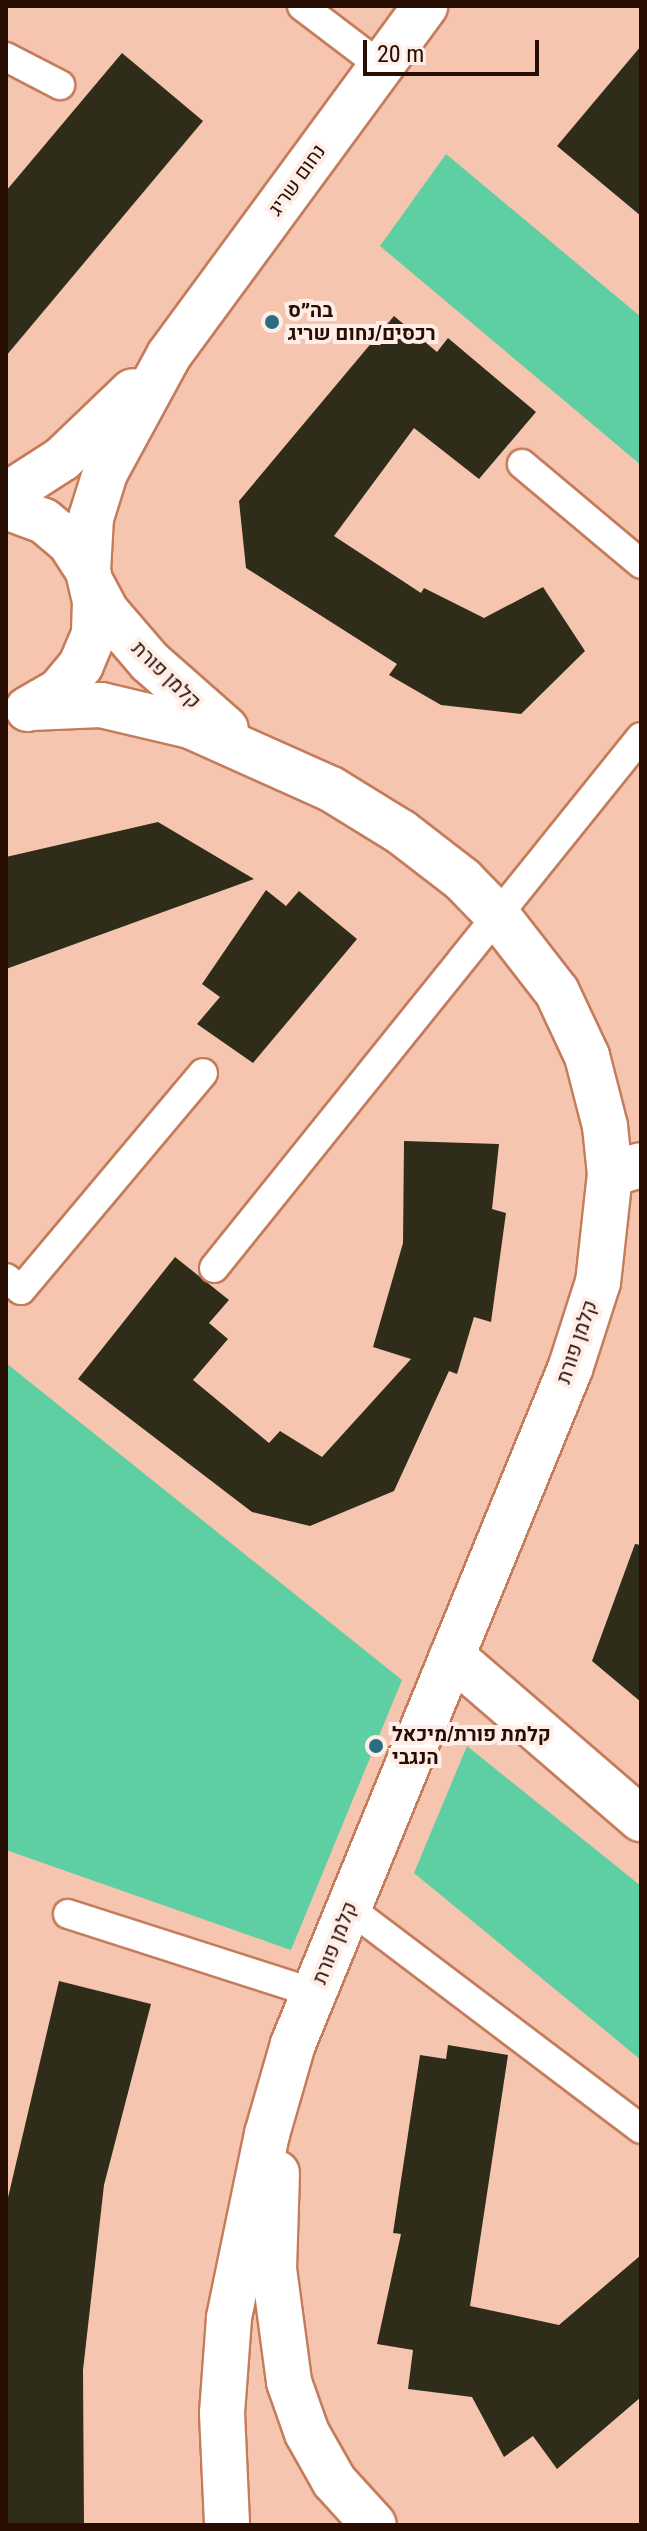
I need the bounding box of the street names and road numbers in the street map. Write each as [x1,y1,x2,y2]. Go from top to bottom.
street label: נחום שריג [263,140,331,220]
street label: קלמן פורת [127,636,205,714]
street label: קלמן פורת [552,1297,602,1387]
street label: קלמן פורת [308,1898,362,1988]

